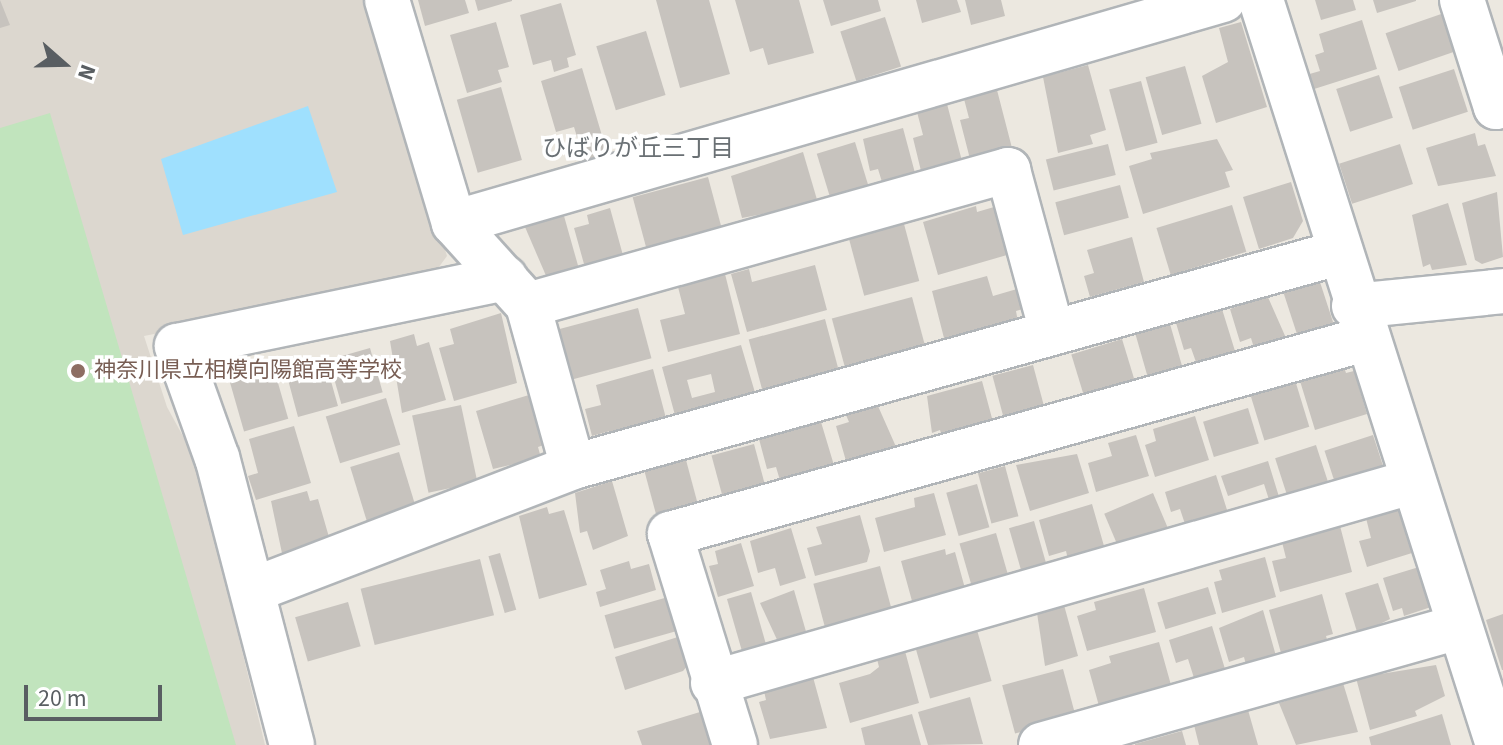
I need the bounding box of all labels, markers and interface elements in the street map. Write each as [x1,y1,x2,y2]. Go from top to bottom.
north arrow [24,24,104,104]
text: N [69,60,104,85]
district label: ひばりが丘三丁目 [542,135,734,163]
place label: 神奈川県立相模向陽館高等学校 [94,358,402,384]
marker: 神奈川県立相模向陽館高等学校 [69,362,87,380]
scale bar [28,669,166,719]
text: 20 m [38,681,87,716]

